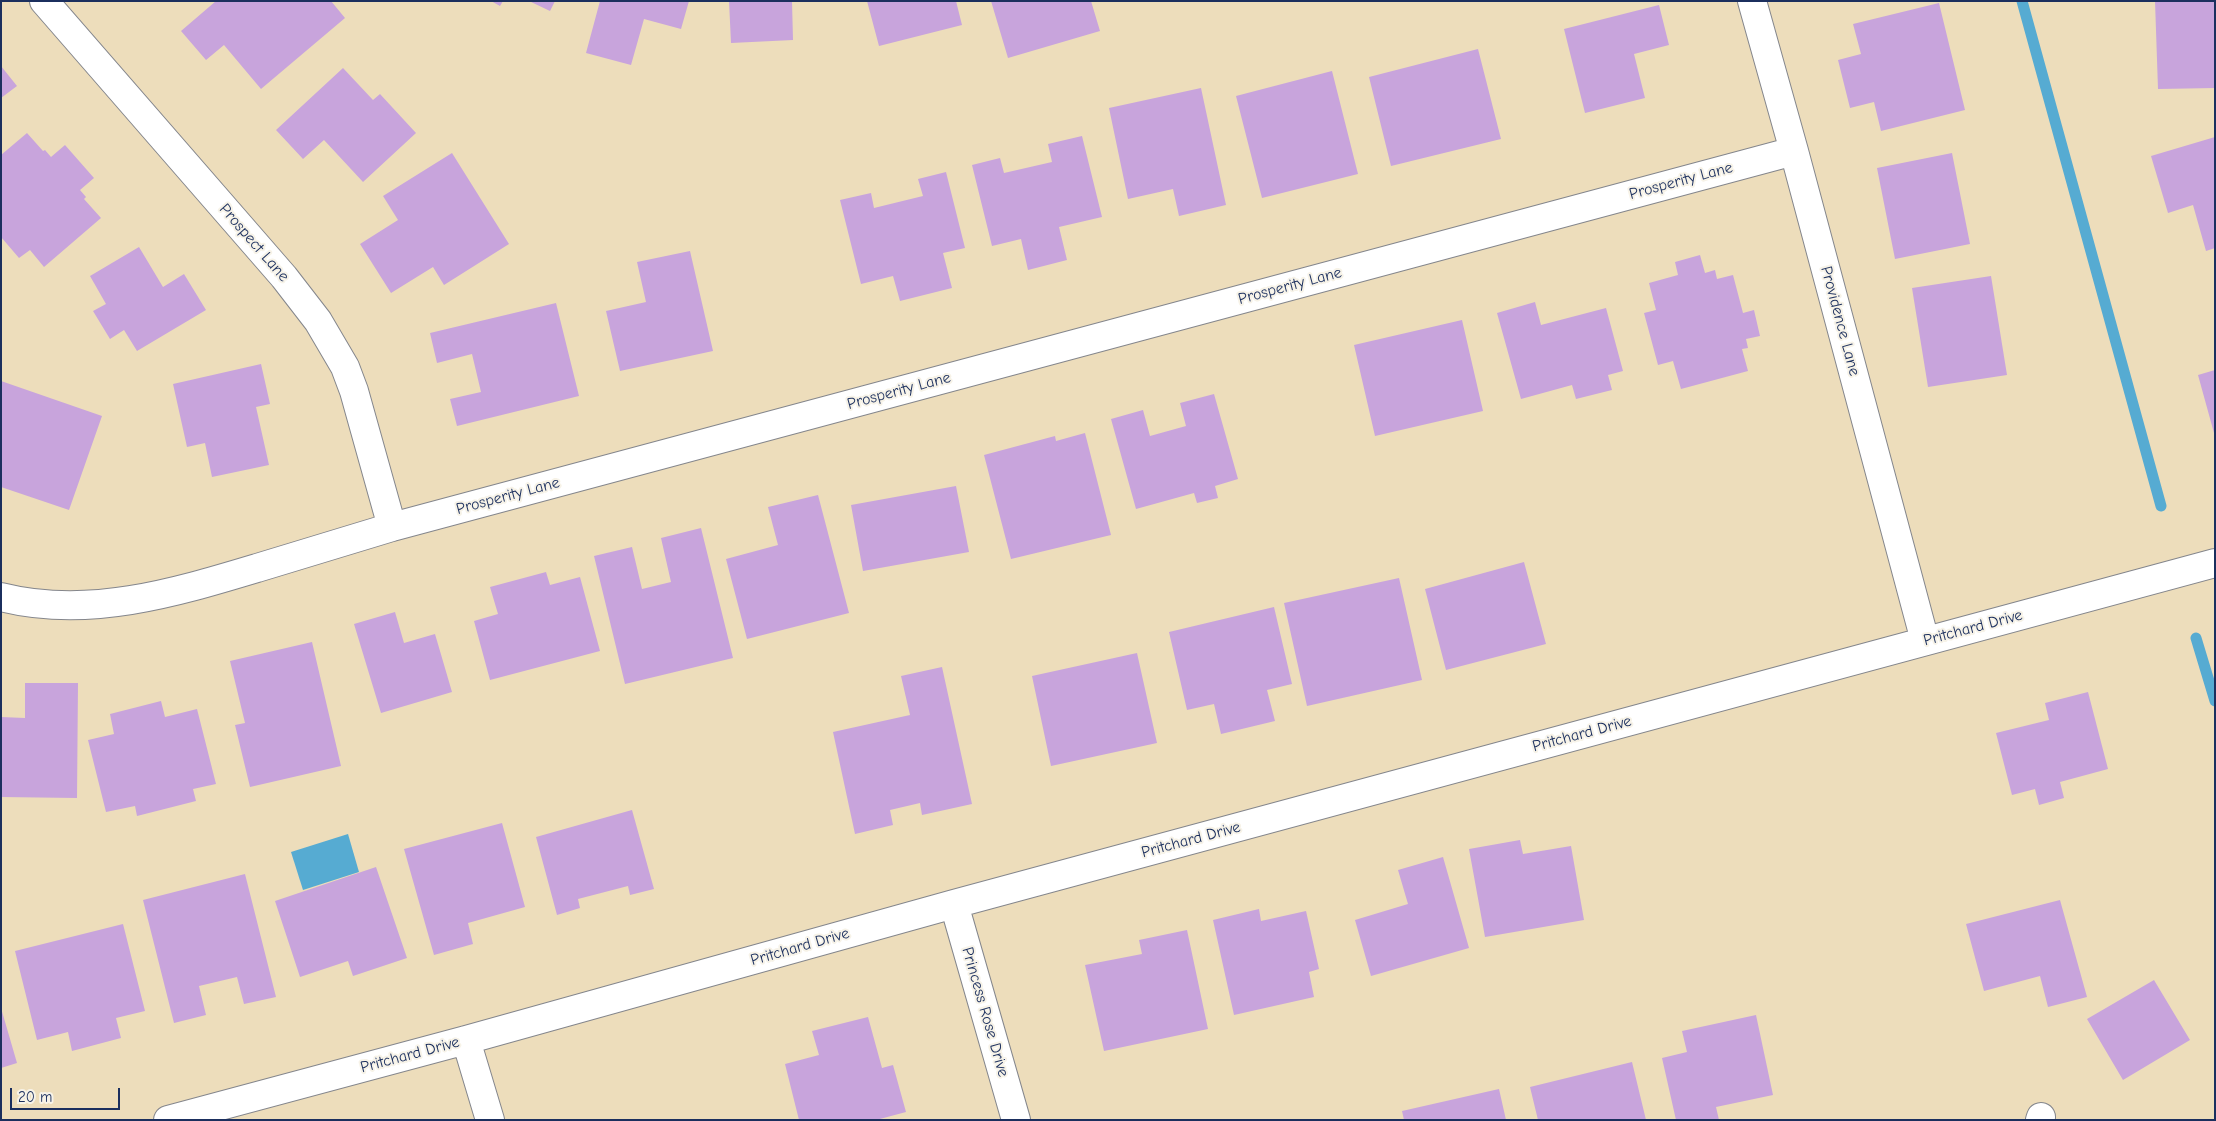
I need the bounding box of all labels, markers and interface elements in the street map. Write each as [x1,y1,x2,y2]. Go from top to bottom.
street label: Prosperity Lane [1627,158,1735,204]
street label: Prospect Lane [215,200,293,286]
street label: Prosperity Lane [1236,263,1344,309]
street label: Providence Lane [1816,264,1864,378]
street label: Prosperity Lane [845,368,953,414]
street label: Prosperity Lane [454,473,562,519]
street label: Pritchard Drive [1921,606,2025,650]
street label: Pritchard Drive [1530,712,1634,756]
street label: Pritchard Drive [1139,818,1243,862]
street label: Pritchard Drive [748,924,852,970]
street label: Princess Rose Drive [957,945,1013,1079]
street label: Pritchard Drive [358,1033,462,1077]
scale bar [12,1078,122,1110]
text: 20 m [18,1088,52,1106]

